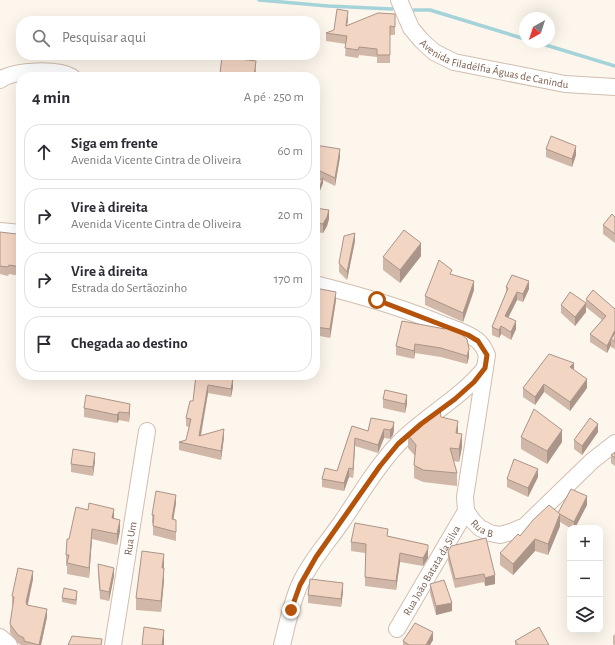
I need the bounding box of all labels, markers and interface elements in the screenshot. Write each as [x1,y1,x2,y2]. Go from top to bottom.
north arrow [519,12,555,48]
search box [16,16,320,60]
icon: search [30,27,52,49]
text: Pesquisar aqui [62,30,146,45]
street label: Avenida Filadélfia Águas de Canindu [418,37,569,90]
text: 4 min [32,89,70,106]
text: A pé · 250 m [244,91,304,104]
text: Siga em frente [71,136,158,151]
icon: ahead [33,141,55,163]
text: 60 m [277,145,303,158]
text: Avenida Vicente Cintra de Oliveira [71,154,242,167]
text: Vire à direita [71,200,148,215]
icon: right [33,205,55,227]
text: 20 m [278,209,303,222]
text: Avenida Vicente Cintra de Oliveira [71,218,242,231]
text: Vire à direita [71,264,148,279]
icon: right [33,269,55,291]
text: 170 m [274,273,303,286]
text: Estrada do Sertãozinho [71,282,187,295]
route start [368,291,386,309]
icon: arrive [33,333,55,355]
text: Chegada ao destino [71,336,188,351]
street label: Rua B [469,517,494,539]
street label: Rua Um [122,521,138,556]
street label: Rua João Batata da Silva [401,523,462,617]
map controls [567,525,603,633]
button: + [567,525,603,561]
button: − [567,561,603,597]
button: layers [567,597,603,633]
route end [282,601,300,619]

